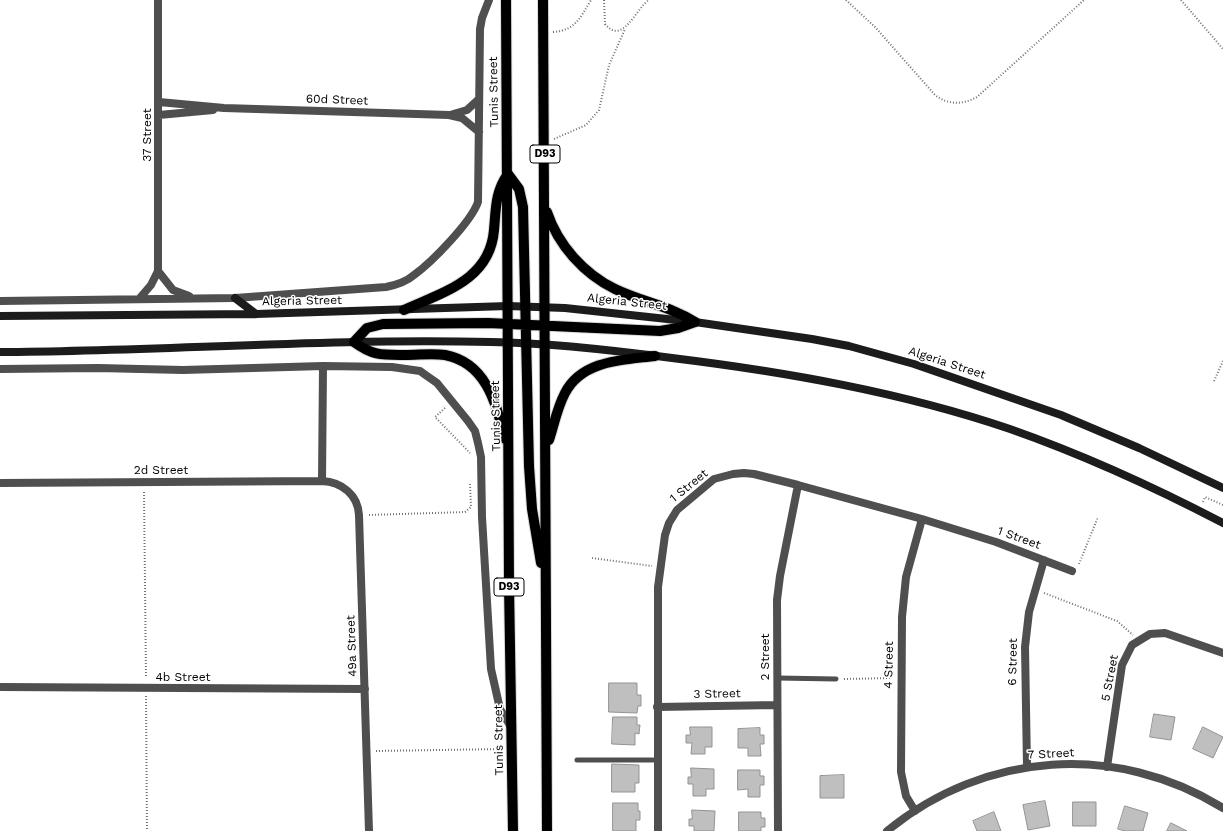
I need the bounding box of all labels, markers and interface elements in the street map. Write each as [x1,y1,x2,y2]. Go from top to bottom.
street label: Tunis Street [486,56,502,128]
street label: 60d Street [306,92,368,108]
street label: 37 Street [140,108,154,162]
road number: D93 [530,145,560,163]
street label: Algeria Street [586,291,668,313]
street label: Algeria Street [262,293,342,309]
street label: Algeria Street [907,344,987,382]
street label: Tunis Street [488,380,504,452]
street label: 2d Street [134,463,188,477]
street label: 1 Street [667,466,711,506]
street label: 1 Street [995,524,1043,552]
road number: D93 [494,578,524,596]
street label: 49a Street [344,615,360,677]
street label: 2 Street [758,633,772,681]
street label: 6 Street [1005,638,1021,686]
street label: 4 Street [881,641,897,689]
street label: 5 Street [1098,653,1122,703]
street label: 4b Street [155,670,211,684]
street label: 3 Street [693,686,741,702]
street label: Tunis Street [491,704,507,776]
street label: 7 Street [1027,746,1075,762]

